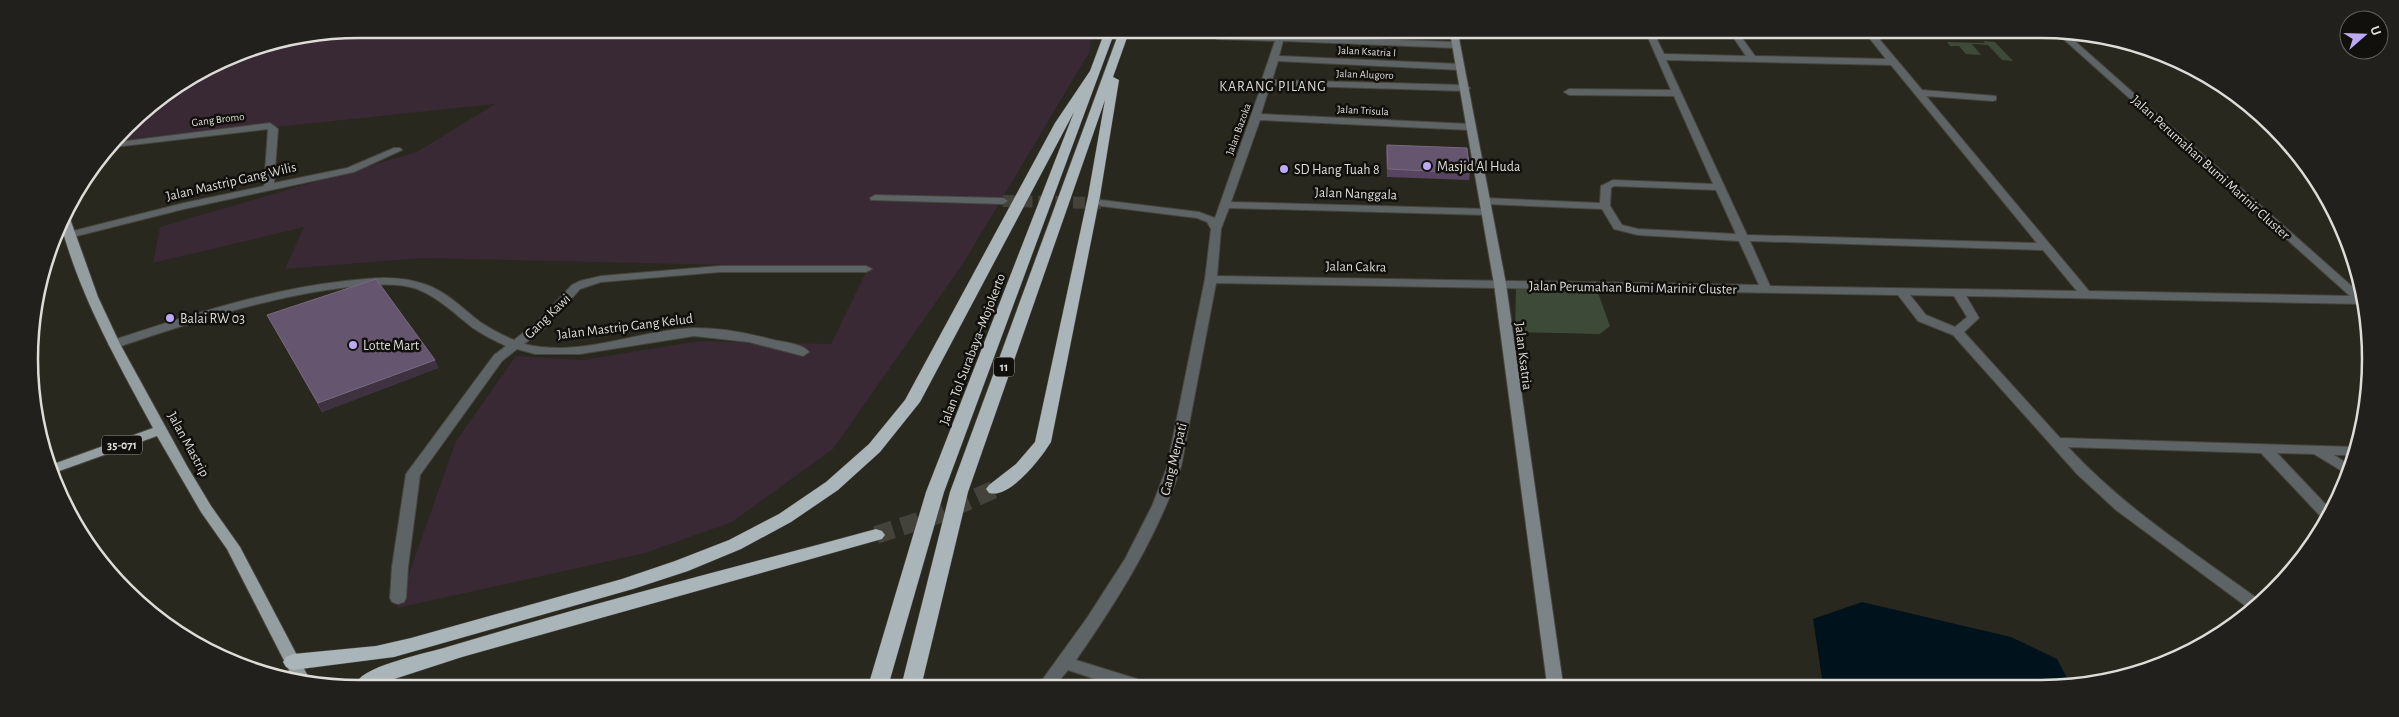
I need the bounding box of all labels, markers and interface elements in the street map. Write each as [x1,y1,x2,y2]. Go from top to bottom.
north arrow [2339,10,2389,60]
text: U [2367,24,2383,38]
street label: Jalan Ksatria I [1338,44,1396,59]
street label: Jalan Alugoro [1336,68,1394,81]
district label: KARANG PILANG [1219,80,1327,94]
street label: Jalan Perumahan Bumi Marinir Cluster [2128,93,2293,243]
street label: Jalan Bazoka [1224,102,1253,156]
street label: Jalan Trisula [1337,104,1389,117]
street label: Gang Bromo [191,111,245,128]
street label: Jalan Mastrip Gang Wilis [165,160,298,204]
marker: Masjid Al Huda [1421,160,1433,172]
place label: Masjid Al Huda [1437,160,1521,174]
marker: SD Hang Tuah 8 [1278,163,1290,175]
place label: SD Hang Tuah 8 [1294,163,1380,177]
street label: Jalan Nanggala [1314,186,1398,202]
street label: Jalan Cakra [1325,259,1387,275]
street label: Jalan Tol Surabaya–Mojokerto [937,271,1008,427]
street label: Jalan Perumahan Bumi Marinir Cluster [1529,279,1737,297]
street label: Gang Kawi [522,292,573,342]
marker: Balai RW 03 [164,312,176,324]
place label: Balai RW 03 [180,312,245,326]
street label: Jalan Mastrip Gang Kelud [556,312,694,342]
street label: Jalan Ksatria [1512,322,1534,391]
marker: Lotte Mart [347,339,359,351]
place label: Lotte Mart [363,339,420,353]
road number: 11 [994,358,1014,377]
street label: Jalan Mastrip [165,410,212,479]
street label: Gang Merpati [1158,422,1190,497]
road number: 35-071 [102,436,142,454]

